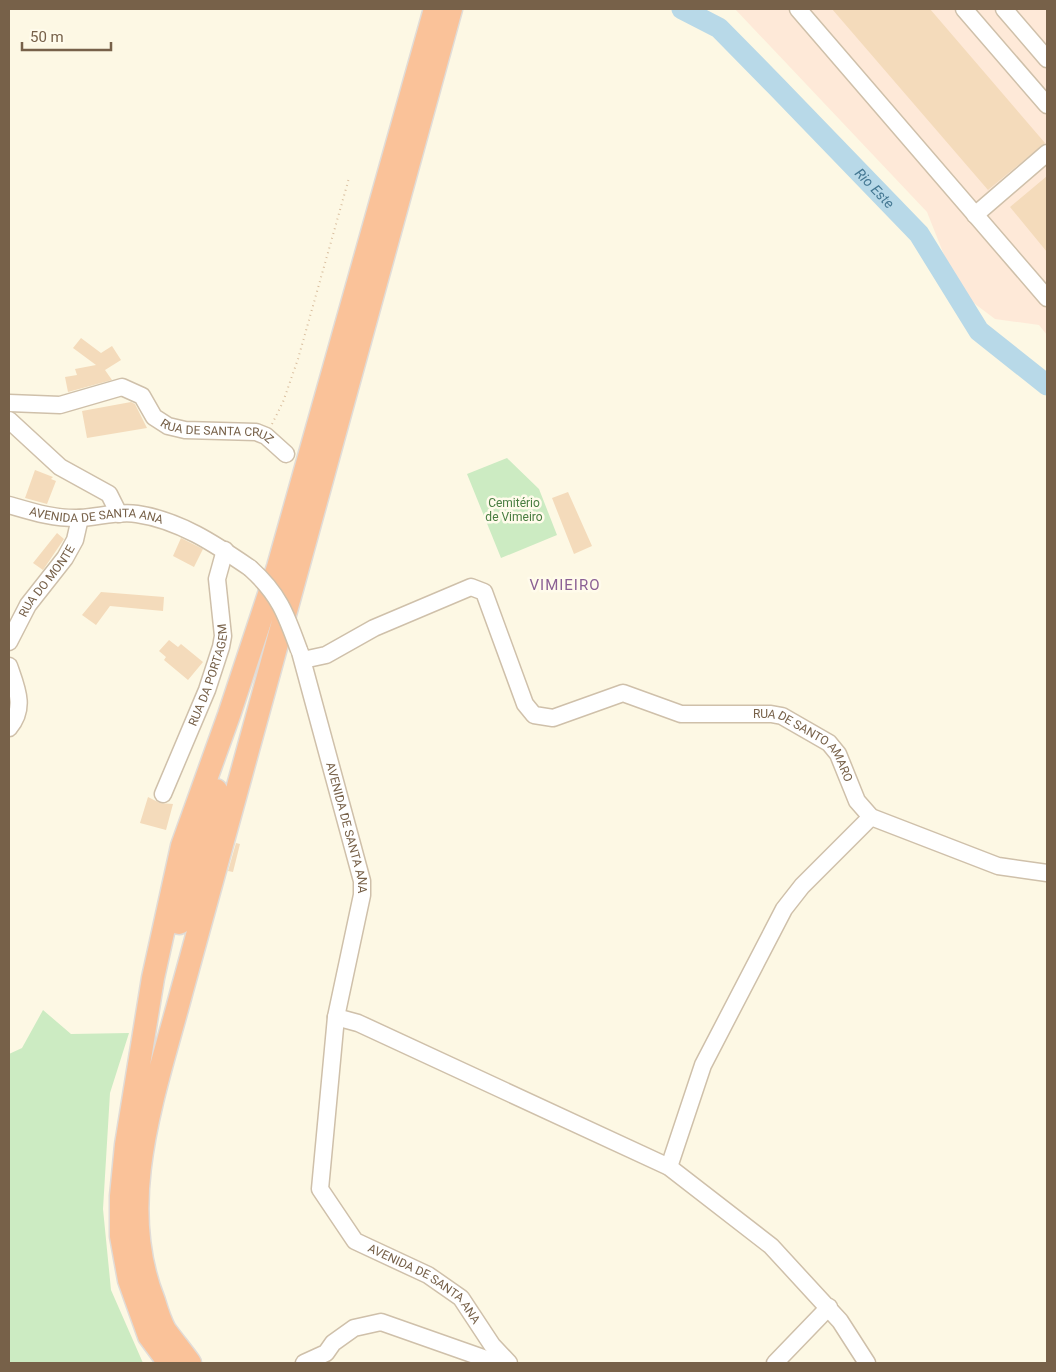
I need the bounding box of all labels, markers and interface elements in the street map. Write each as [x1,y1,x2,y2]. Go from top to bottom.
scale bar [22,20,111,52]
text: 50 m [30,28,64,46]
water label: Rio Este [852,165,898,211]
street label: RUA DE SANTA CRUZ [158,416,276,446]
park label: Cemitério de Vimeiro [485,496,543,524]
street label: AVENIDA DE SANTA ANA [28,504,165,527]
street label: RUA DO MONTE [16,543,78,619]
district label: VIMIEIRO [530,576,600,594]
street label: RUA DA PORTAGEM [186,623,230,728]
street label: RUA DE SANTO AMARO [753,707,855,784]
street label: AVENIDA DE SANTA ANA [323,761,369,893]
street label: AVENIDA DE SANTA ANA [366,1241,483,1327]

